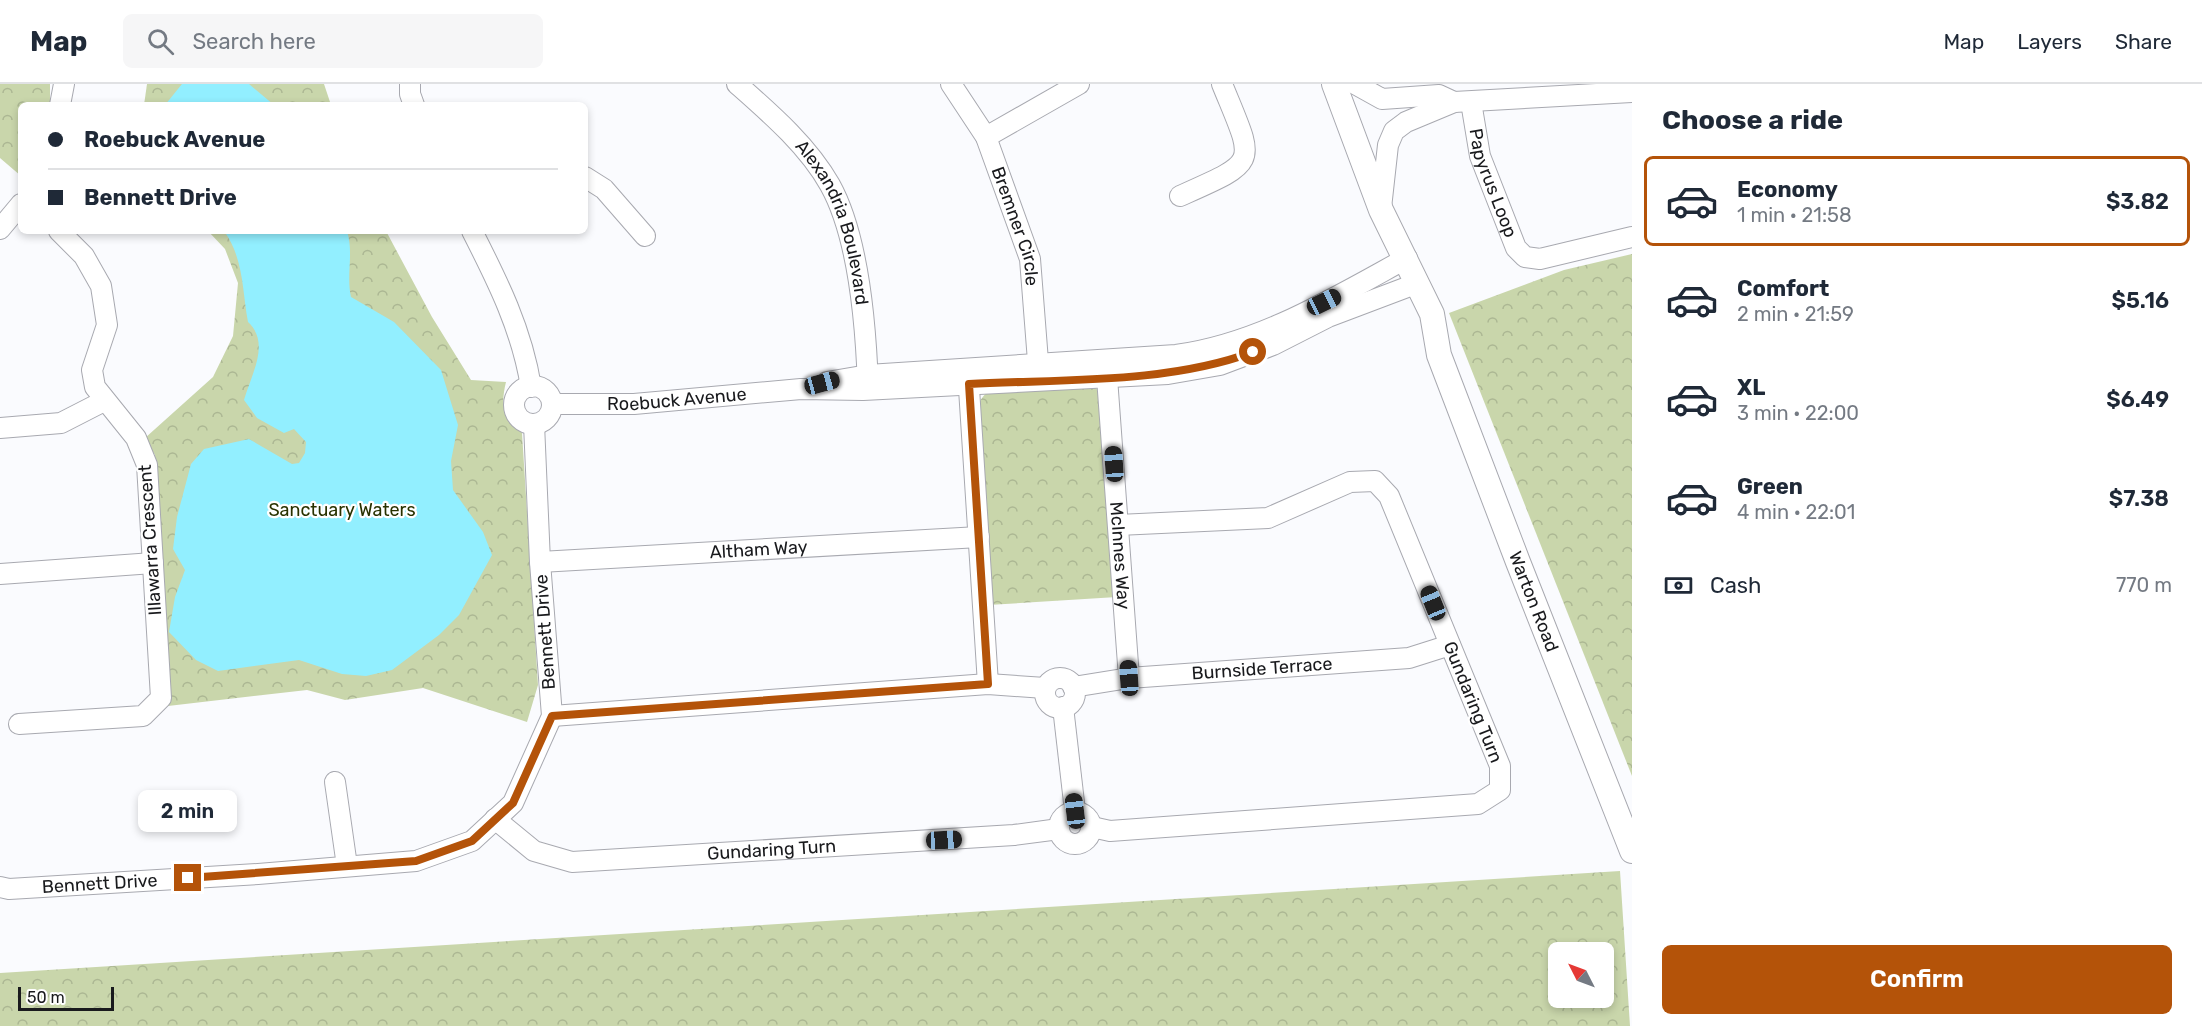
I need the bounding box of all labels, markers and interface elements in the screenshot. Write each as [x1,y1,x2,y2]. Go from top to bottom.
search box [123,14,543,68]
text: Map [30,25,87,58]
icon: search [144,25,177,58]
text: Search here [192,28,316,55]
text: Map [1943,29,1984,54]
text: Layers [2017,29,2082,54]
text: Share [2115,29,2172,54]
text: Choose a ride [1662,104,1843,136]
text: Roebuck Avenue [84,126,265,153]
street label: Papyrus Loop [1465,127,1522,240]
street label: Alexandria Boulevard [791,135,873,306]
street label: Bremner Circle [987,164,1043,287]
icon: car [1665,174,1719,228]
text: Economy [1737,176,1838,203]
text: Bennett Drive [84,184,237,211]
text: $3.82 [2106,188,2169,215]
text: 1 min · 21:58 [1737,203,1852,227]
icon: car [1665,273,1719,327]
text: Comfort [1737,275,1829,302]
car [1304,286,1344,318]
text: $5.16 [2112,287,2169,314]
text: 2 min · 21:59 [1737,302,1854,326]
route start [1239,338,1266,365]
car [802,370,842,396]
icon: car [1665,372,1719,426]
text: XL [1737,374,1765,401]
street label: Roebuck Avenue [607,383,747,415]
text: $6.49 [2106,386,2169,413]
text: 3 min · 22:00 [1737,401,1859,425]
car [1104,445,1124,483]
street label: Illawarra Crescent [134,464,166,616]
icon: car [1665,471,1719,525]
text: Green [1737,473,1803,500]
text: $7.38 [2109,485,2169,512]
park label: Sanctuary Waters [268,499,416,521]
text: 4 min · 22:01 [1737,500,1855,524]
street label: McInnes Way [1105,501,1135,610]
street label: Altham Way [709,536,808,563]
street label: Warton Road [1504,548,1563,655]
icon: cash [1662,569,1695,602]
text: Cash [1710,572,1761,599]
street label: Bennett Drive [530,573,560,691]
text: 770 m [2116,573,2172,597]
car [1418,583,1448,623]
street label: Gundaring Turn [1439,638,1507,766]
street label: Burnside Terrace [1191,652,1333,685]
car [1119,659,1139,697]
callout: 2 min [138,791,237,833]
car [1064,792,1086,830]
text: 2 min [161,799,214,823]
car [926,830,962,850]
street label: Gundaring Turn [706,835,837,865]
route end [174,864,201,891]
street label: Bennett Drive [41,869,158,898]
north arrow [1548,942,1614,1008]
map controls [1548,942,1614,1008]
button: Confirm [1662,945,2172,1014]
scale bar [18,984,114,1012]
text: 50 m [27,988,65,1007]

